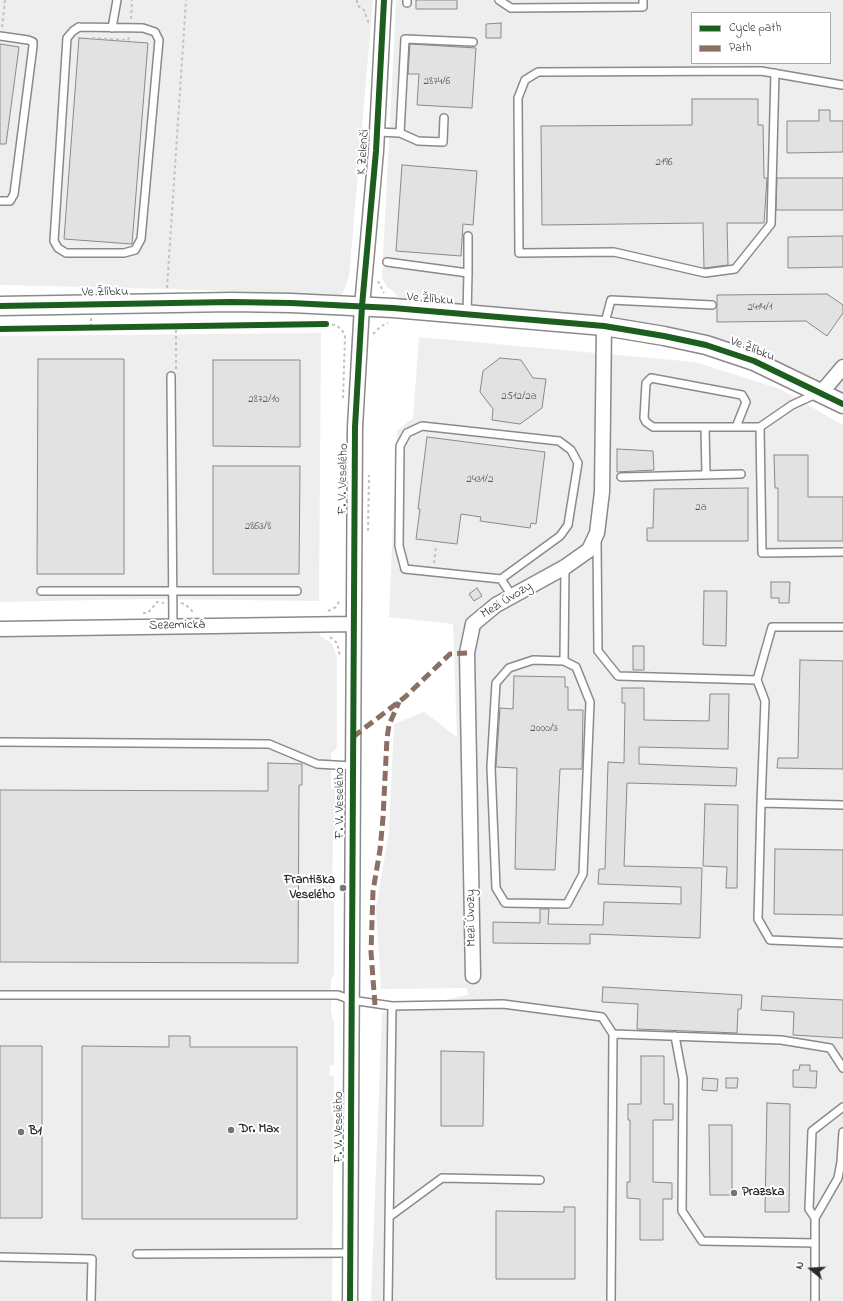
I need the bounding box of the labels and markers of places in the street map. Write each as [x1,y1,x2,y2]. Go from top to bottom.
place label: Františka Veselého [284,873,335,904]
marker: Františka Veselého [338,883,348,893]
place label: Dr. Max [239,1122,279,1138]
place label: B1 [29,1124,42,1140]
marker: Dr. Max [226,1125,236,1135]
marker: B1 [16,1127,26,1137]
place label: Prazska [742,1185,785,1201]
marker: Prazska [729,1188,739,1198]

